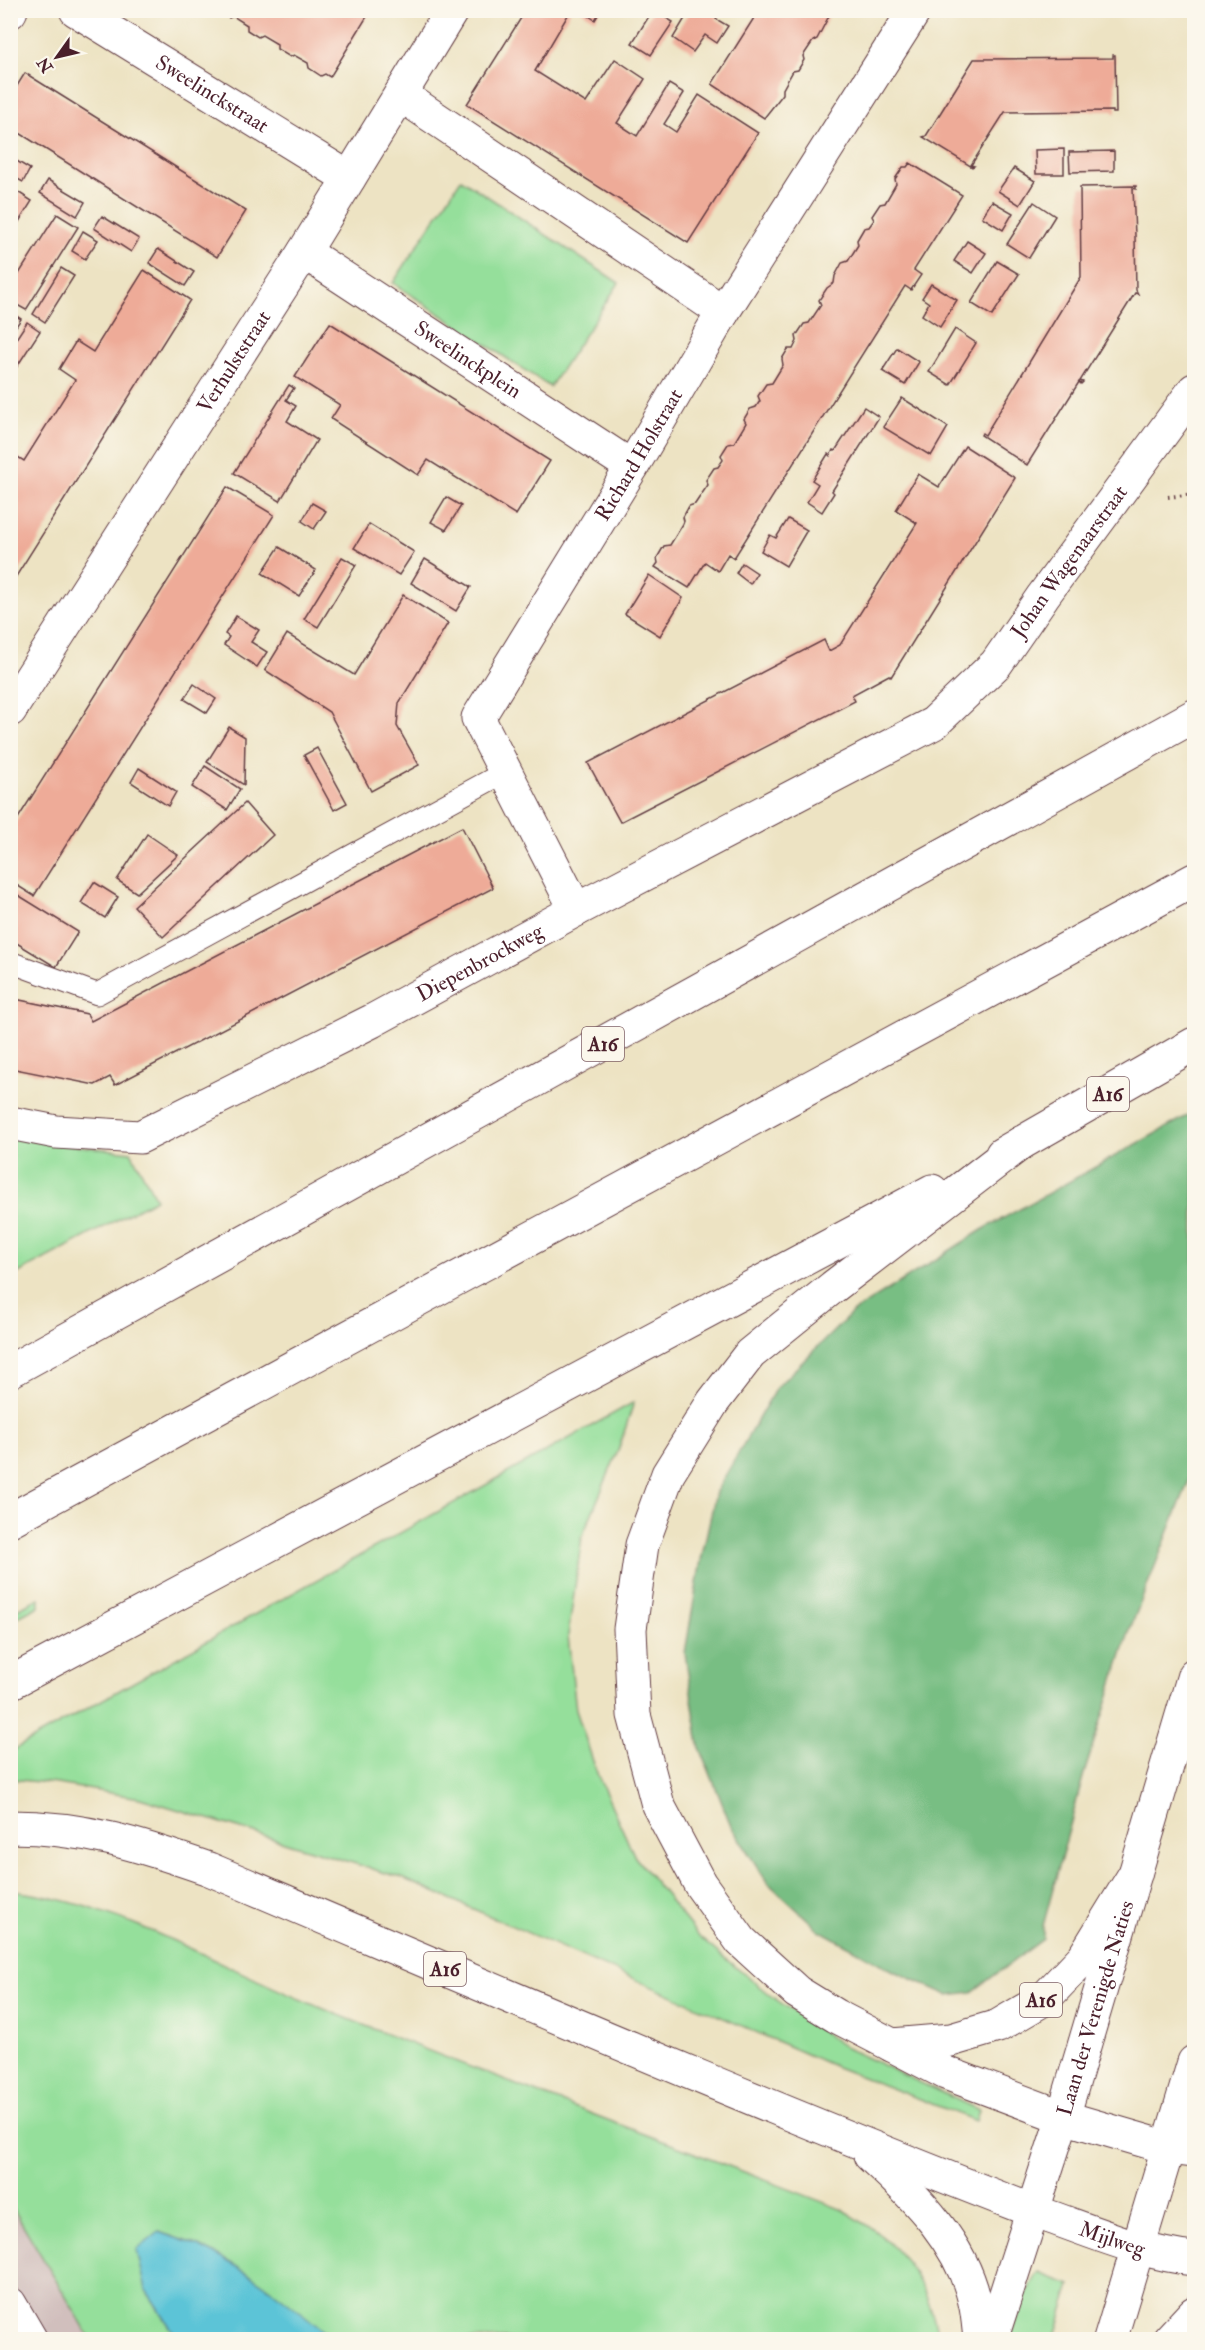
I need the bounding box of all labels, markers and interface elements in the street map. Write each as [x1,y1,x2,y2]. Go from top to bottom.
north arrow [27,27,87,87]
street label: Sweelinckstraat [151,49,274,139]
text: N [33,53,58,77]
street label: Verhulststraat [191,305,277,418]
street label: Sweelinckplein [409,314,527,405]
street label: Richard Holstraat [589,384,689,526]
street label: Johan Wagenaarstraat [1004,480,1133,644]
street label: Diepenbrockweg [412,917,548,1008]
road number: A16 [582,1027,624,1061]
road number: A16 [1087,1077,1129,1111]
street label: Laan der Verenigde Naties [1051,1897,1140,2119]
road number: A16 [424,1952,466,1986]
road number: A16 [1020,1983,1062,2017]
street label: Mijlweg [1075,2215,1149,2263]

